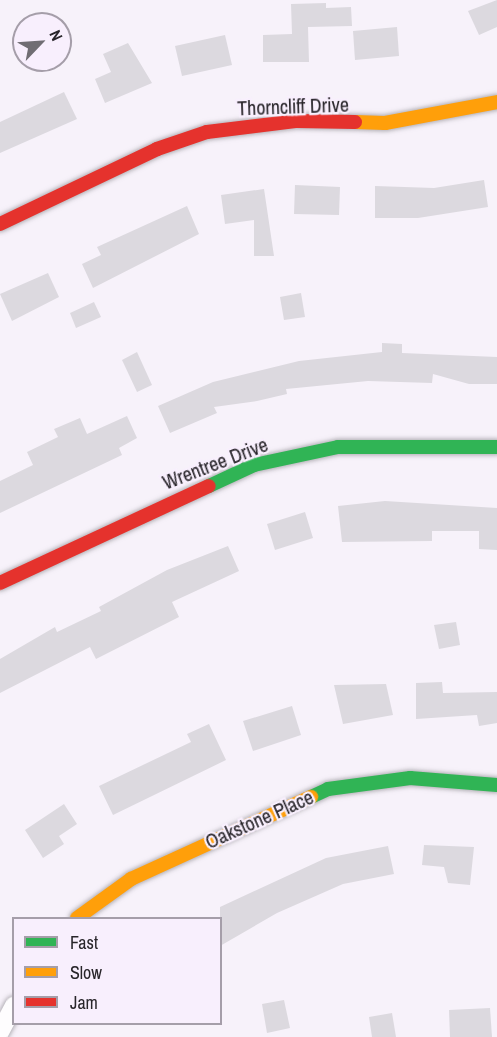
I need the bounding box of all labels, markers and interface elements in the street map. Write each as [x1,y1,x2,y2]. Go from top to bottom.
north arrow [12,12,72,72]
text: N [45,26,68,44]
street label: Thorncliff Drive [237,92,349,120]
street label: Wrentree Drive [159,432,271,494]
street label: Oakstone Place [201,784,317,854]
legend [12,917,222,1025]
text: Fast [70,930,98,955]
text: Slow [70,960,102,985]
text: Jam [70,990,98,1015]

